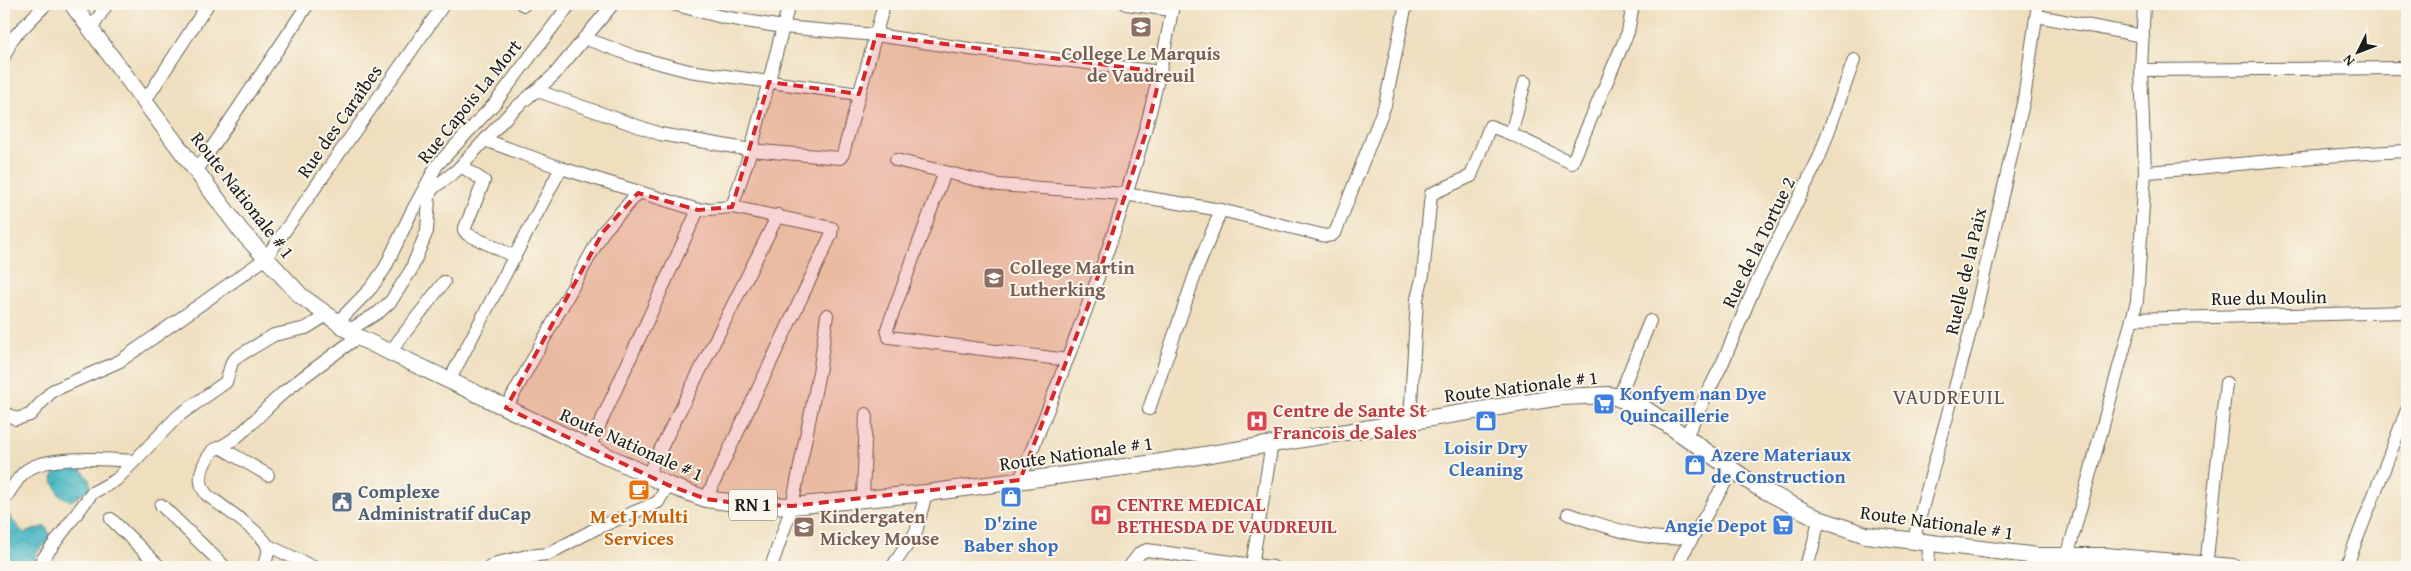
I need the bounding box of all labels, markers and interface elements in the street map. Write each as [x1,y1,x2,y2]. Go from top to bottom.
school or university icon: College Le Marquis de Vaudreuil [1129,15,1153,39]
north arrow [2334,28,2384,78]
street label: Rue Capois La Mort [410,33,528,169]
place label: College Le Marquis de Vaudreuil [1062,39,1221,89]
text: N [2337,50,2359,71]
street label: Rue des Caraïbes [289,59,389,183]
street label: Route Nationale # 1 [184,126,302,264]
street label: Rue de la Tortue 2 [1714,172,1802,312]
street label: Ruelle de la Paix [1937,204,1993,337]
place label: College Martin Lutherking [1010,253,1135,303]
school or university icon: College Martin Lutherking [982,266,1006,290]
street label: Rue du Moulin [2211,282,2327,312]
street label: Route Nationale # 1 [1443,363,1599,409]
place label: Konfyem nan Dye Quincaillerie [1620,379,1767,429]
district label: VAUDREUIL [1893,381,2005,412]
supermarket icon: Konfyem nan Dye Quincaillerie [1592,392,1616,416]
place label: Centre de Sante St Francois de Sales [1273,396,1427,446]
street label: Route Nationale # 1 [556,400,708,488]
hospital icon: Centre de Sante St Francois de Sales [1245,409,1269,433]
shop icon: Loisir Dry Cleaning [1474,409,1498,433]
street label: Route Nationale # 1 [998,428,1154,478]
place label: Loisir Dry Cleaning [1444,433,1528,483]
place label: Azere Materiaux de Construction [1711,440,1851,490]
shop icon: Azere Materiaux de Construction [1683,453,1707,477]
place label: Complexe Administratif duCap [358,477,531,527]
cafe icon: M et J Multi Services [627,478,651,502]
shop icon: D'zine Baber shop [999,485,1023,509]
public building icon: Complexe Administratif duCap [330,490,354,514]
road number: RN 1 [729,490,777,520]
place label: CENTRE MEDICAL BETHESDA DE VAUDREUIL [1117,490,1337,540]
street label: Route Nationale # 1 [1859,497,2015,547]
place label: M et J Multi Services [590,502,688,552]
place label: Kindergaten Mickey Mouse [820,502,939,552]
hospital icon: CENTRE MEDICAL BETHESDA DE VAUDREUIL [1089,503,1113,527]
place label: D'zine Baber shop [964,509,1058,559]
place label: Angie Depot [1664,511,1768,539]
supermarket icon: Angie Depot [1771,513,1795,537]
school or university icon: Kindergaten Mickey Mouse [792,515,816,539]

